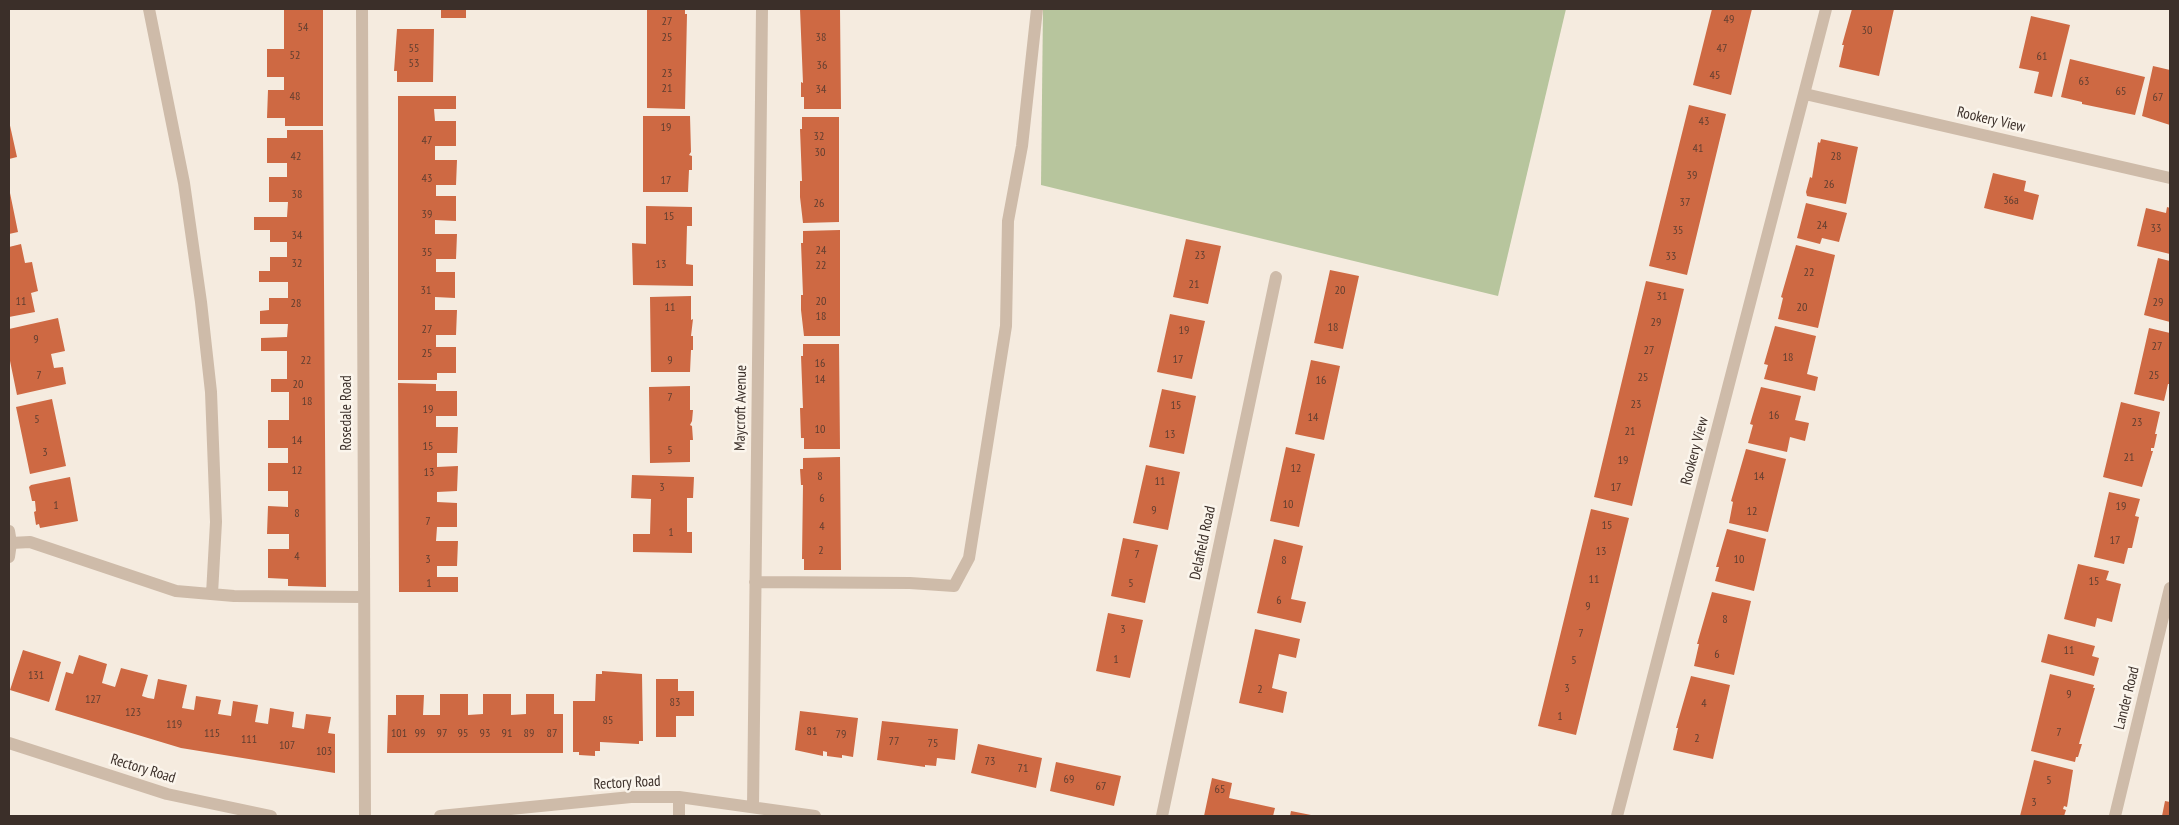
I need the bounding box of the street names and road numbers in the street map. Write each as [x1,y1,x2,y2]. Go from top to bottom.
street label: Rookery View [1955,103,2027,137]
street label: Maycroft Avenue [731,365,751,451]
street label: Rosedale Road [338,375,356,451]
street label: Rookery View [1677,415,1713,487]
street label: Delafield Road [1186,504,1220,582]
street label: Lander Road [2111,665,2143,731]
street label: Rectory Road [108,751,178,787]
street label: Rectory Road [593,772,661,794]

